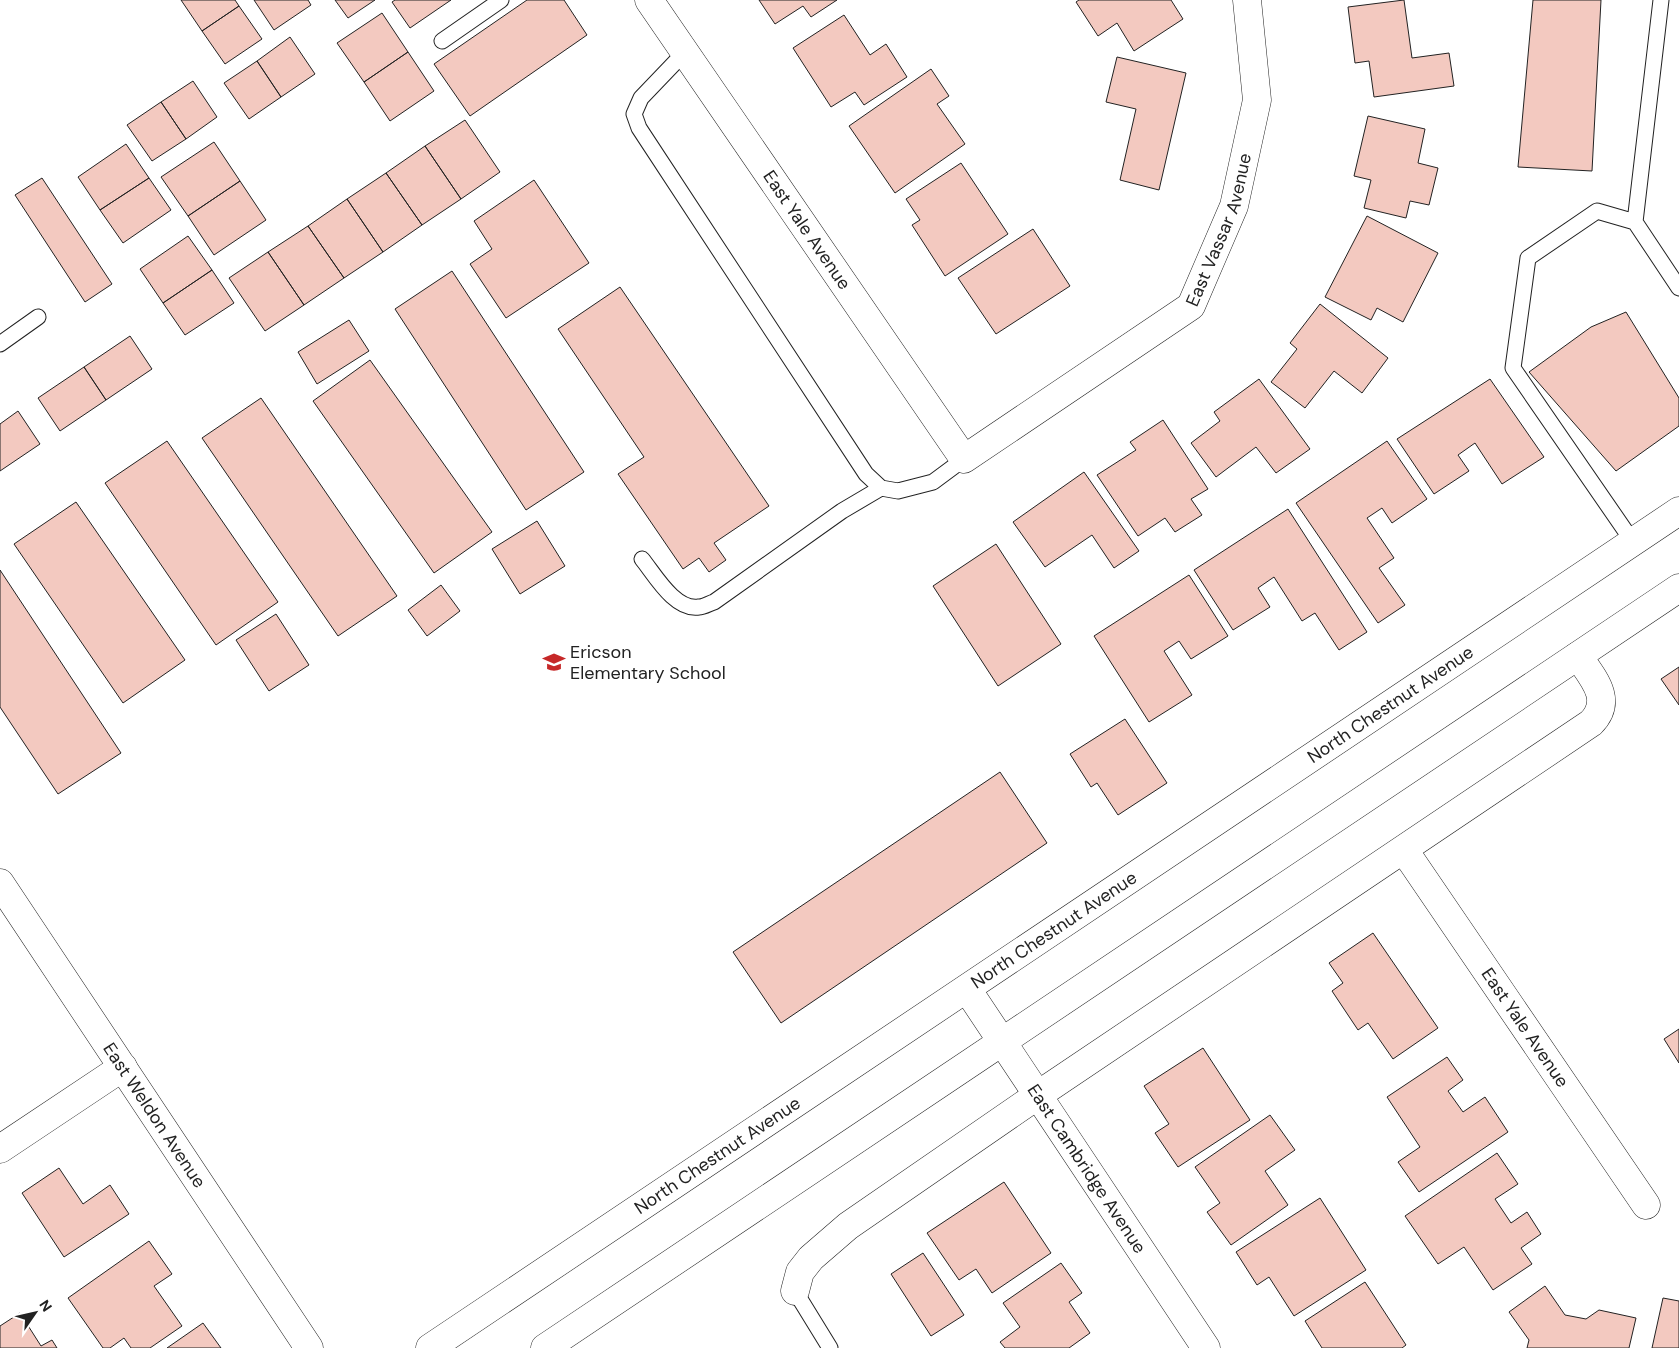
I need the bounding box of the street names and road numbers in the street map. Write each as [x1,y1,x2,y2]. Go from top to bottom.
street label: East Vassar Avenue [1180,151,1257,310]
street label: East Yale Avenue [757,166,856,294]
street label: North Chestnut Avenue [1303,640,1478,769]
street label: North Chestnut Avenue [966,866,1142,994]
street label: East Yale Avenue [1476,963,1574,1092]
street label: East Weldon Avenue [97,1038,211,1193]
street label: East Cambridge Avenue [1022,1079,1152,1258]
street label: North Chestnut Avenue [630,1091,805,1220]

